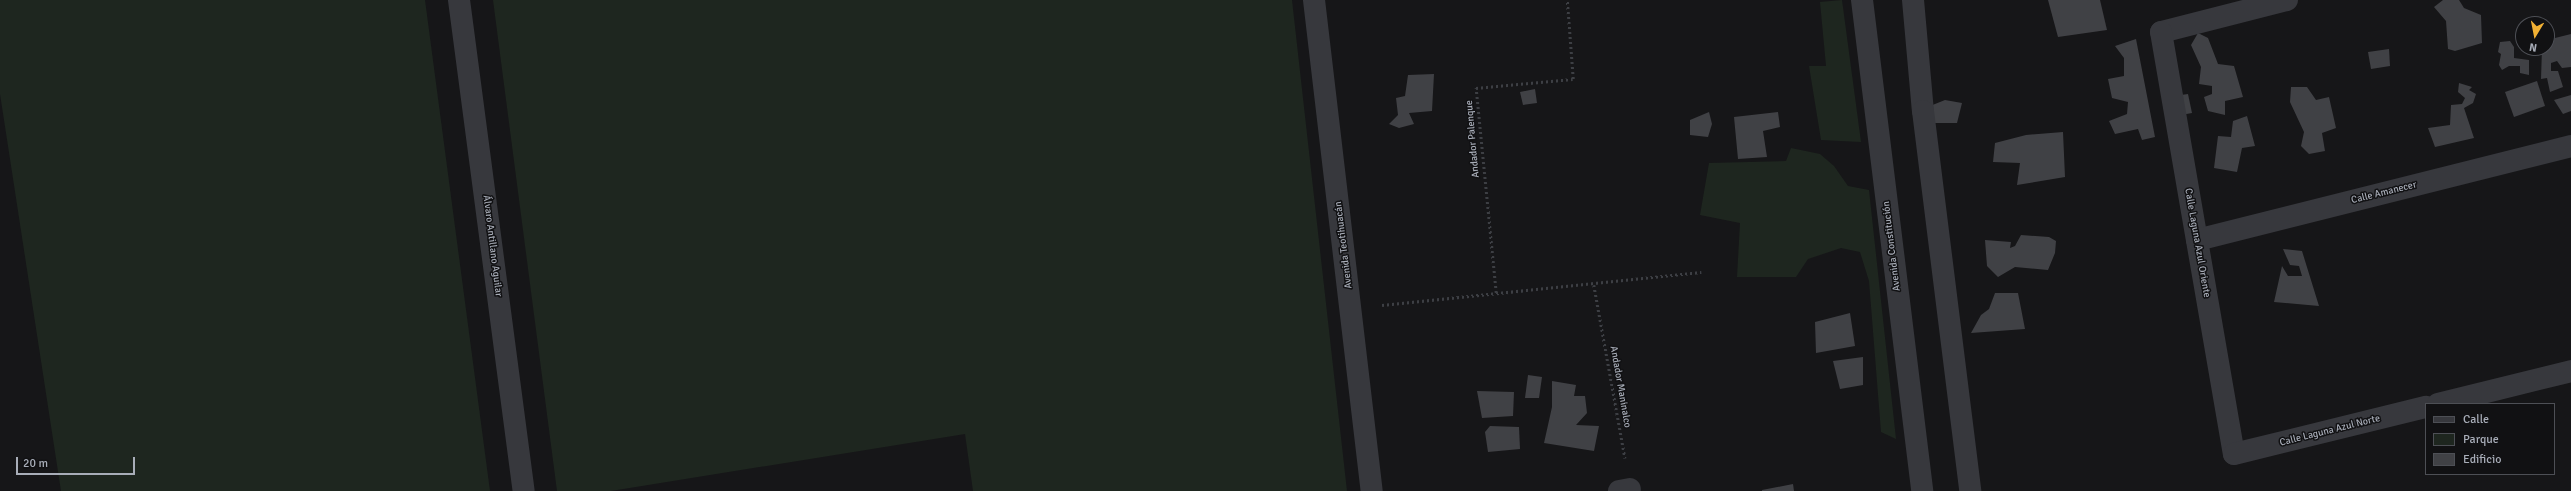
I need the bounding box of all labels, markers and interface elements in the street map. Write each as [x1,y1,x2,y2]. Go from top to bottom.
north arrow [2515,16,2555,56]
text: N [2528,40,2538,54]
street label: Andador Palenque [1464,100,1482,178]
street label: Calle Amanecer [2350,179,2418,207]
street label: Calle Laguna Azul Oriente [2181,187,2213,299]
street label: Álvaro Antillano Aguilar [480,195,504,297]
street label: Avenida Constitución [1881,200,1903,292]
street label: Avenida Teotihuacán [1333,201,1355,289]
street label: Andador Maninalco [1607,345,1633,429]
legend [2425,403,2555,475]
text: Calle [2463,412,2489,427]
street label: Calle Laguna Azul Norte [2279,413,2381,449]
text: Parque [2463,432,2499,447]
scale bar [18,449,137,475]
text: Edificio [2463,452,2501,467]
text: 20 m [23,456,48,471]

